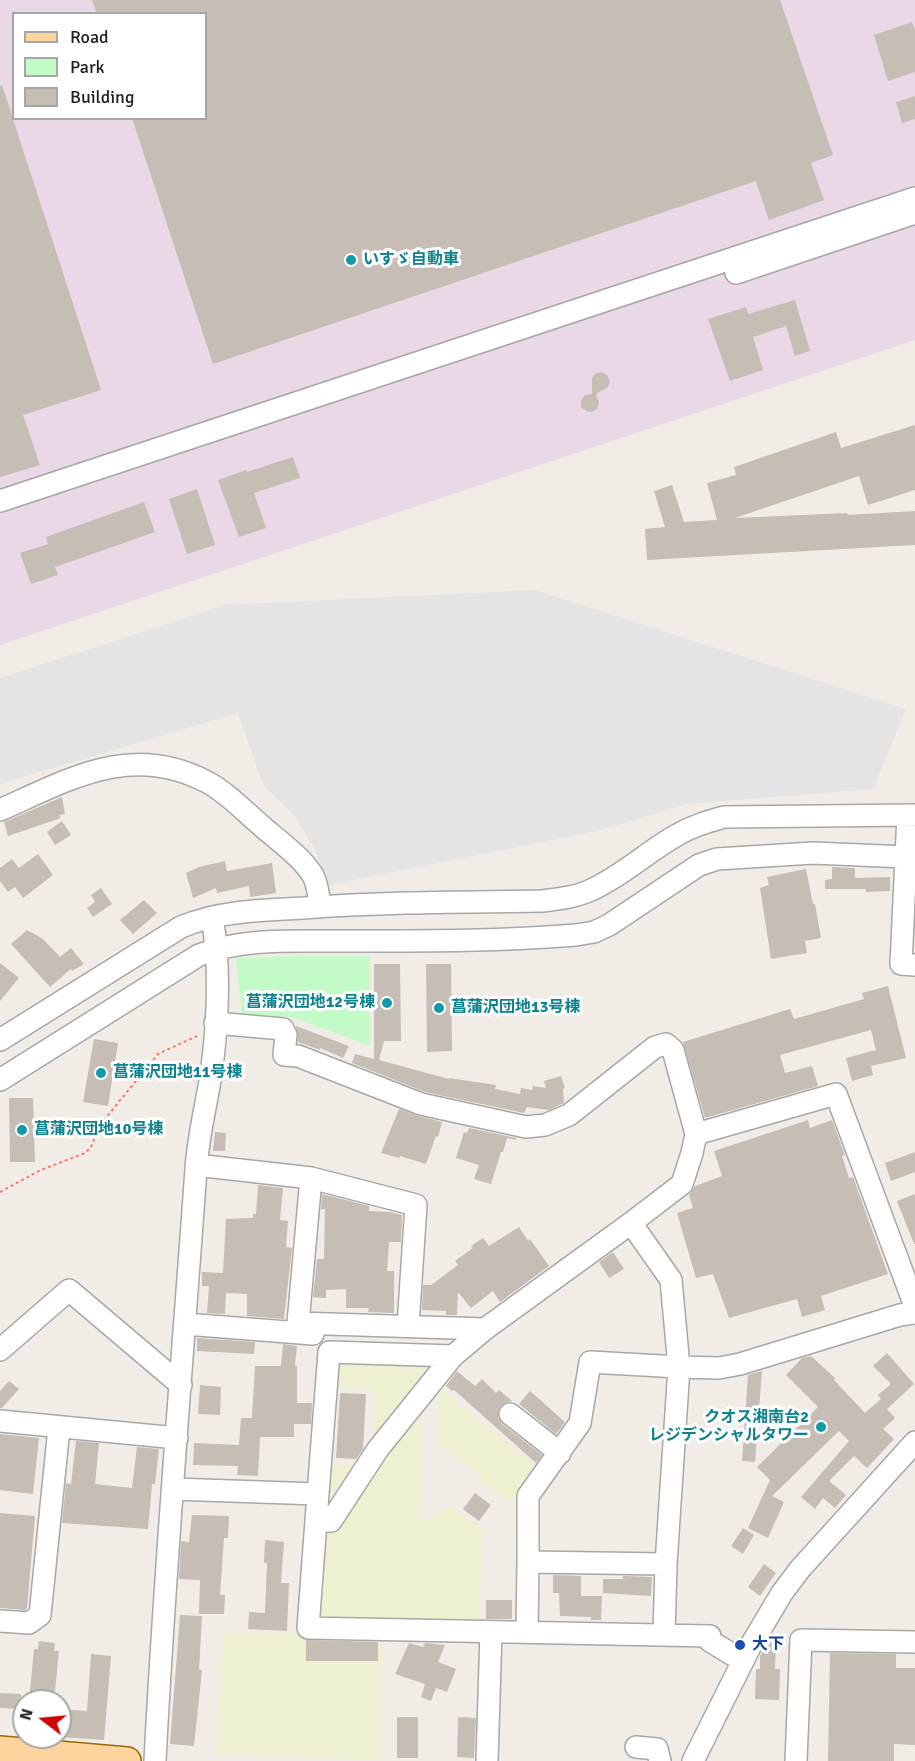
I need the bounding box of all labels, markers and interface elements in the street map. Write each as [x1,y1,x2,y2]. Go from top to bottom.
legend [12,12,207,120]
text: Road [70,26,109,48]
text: Park [70,56,105,78]
text: Building [70,86,134,108]
place label: いすゞ自動車 [363,250,459,270]
marker: いすゞ自動車 [344,253,358,267]
place label: 菖蒲沢団地12号棟 [246,993,375,1013]
marker: 菖蒲沢団地12号棟 [380,996,394,1010]
place label: 菖蒲沢団地13号棟 [451,998,580,1018]
marker: 菖蒲沢団地13号棟 [432,1001,446,1015]
place label: 菖蒲沢団地11号棟 [113,1063,242,1083]
marker: 菖蒲沢団地11号棟 [94,1066,108,1080]
place label: 菖蒲沢団地10号棟 [34,1120,163,1140]
marker: 菖蒲沢団地10号棟 [15,1123,29,1137]
place label: クオス湘南台2 レジデンシャルタワー [649,1408,809,1446]
marker: クオス湘南台2 レジデンシャルタワー [814,1420,828,1434]
place label: 大下 [752,1635,784,1655]
marker: 大下 [733,1638,747,1652]
north arrow [12,1689,72,1749]
text: N [15,1706,38,1723]

